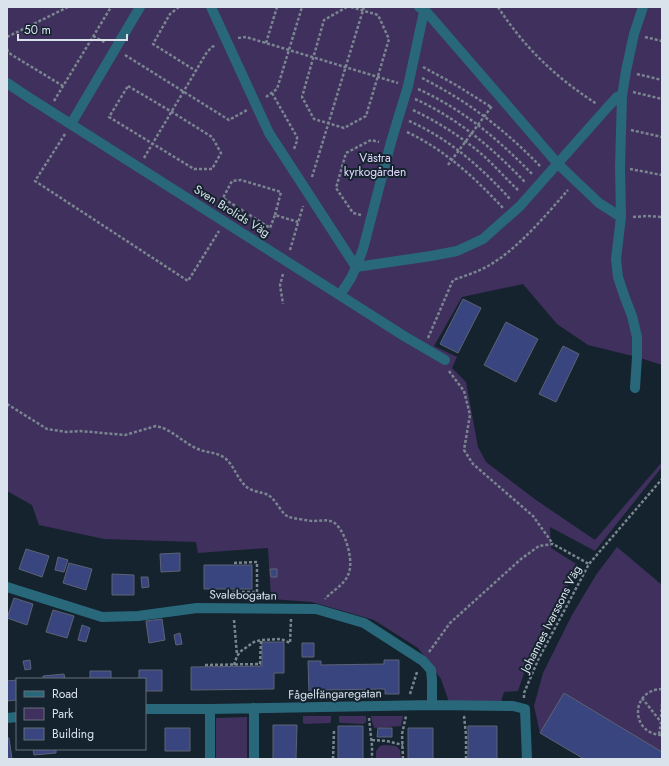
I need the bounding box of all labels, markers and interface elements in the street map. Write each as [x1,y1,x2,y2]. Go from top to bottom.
scale bar [18,16,127,42]
text: 50 m [24,21,51,39]
park label: Västra kyrkogården [344,149,406,181]
street label: Sven Brolids Väg [190,180,274,242]
street label: Johannes Ivarssons Väg [515,562,586,678]
street label: Svalebogatan [209,585,277,605]
legend [16,678,146,750]
street label: Fågelfängaregatan [288,684,382,704]
text: Road [52,685,78,703]
text: Park [52,705,74,723]
text: Building [52,725,94,743]

